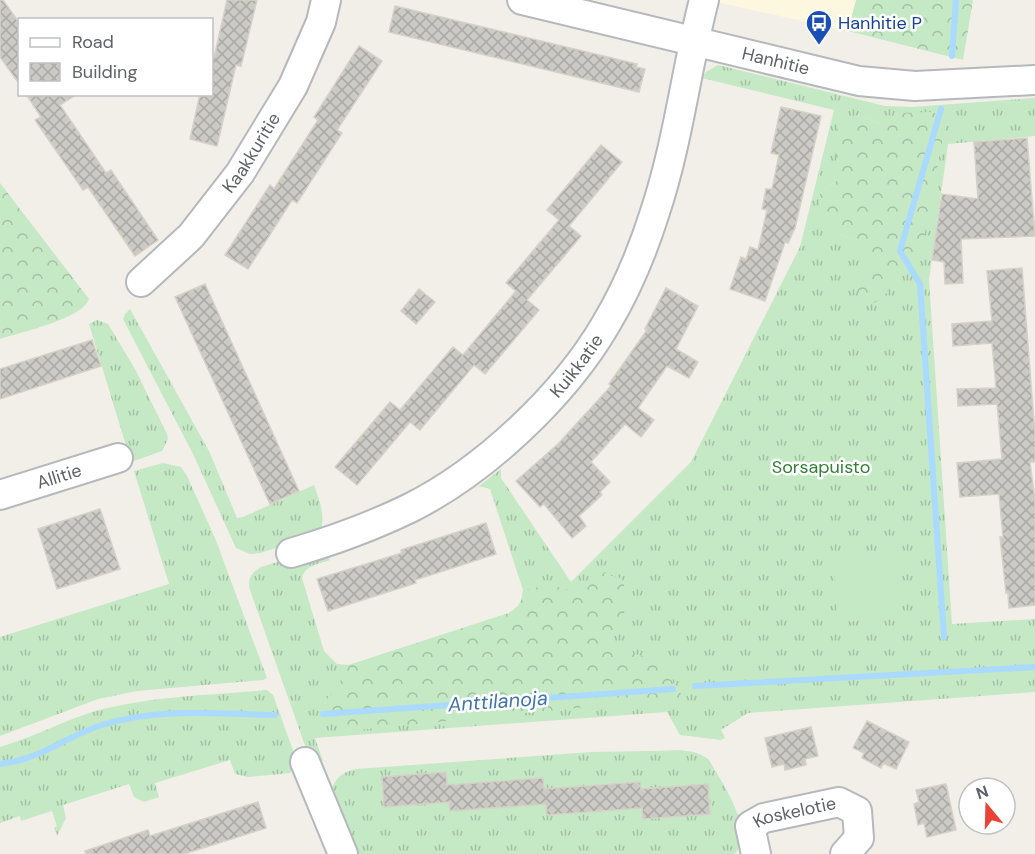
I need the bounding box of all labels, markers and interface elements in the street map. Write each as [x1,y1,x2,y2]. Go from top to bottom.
bus stop icon: Hanhitie P [804,8,834,46]
place label: Hanhitie P [838,11,922,35]
legend [18,18,213,96]
text: Road [72,30,114,54]
street label: Hanhitie [740,41,812,81]
text: Building [72,60,137,84]
street label: Kaakkuritie [217,108,286,198]
street label: Kuikkatie [544,330,609,403]
park label: Sorsapuisto [772,455,870,479]
street label: Allitie [34,458,85,495]
water label: Anttilanoja [446,685,549,718]
north arrow [957,776,1017,836]
text: N [973,780,991,804]
street label: Koskelotie [749,791,838,834]

